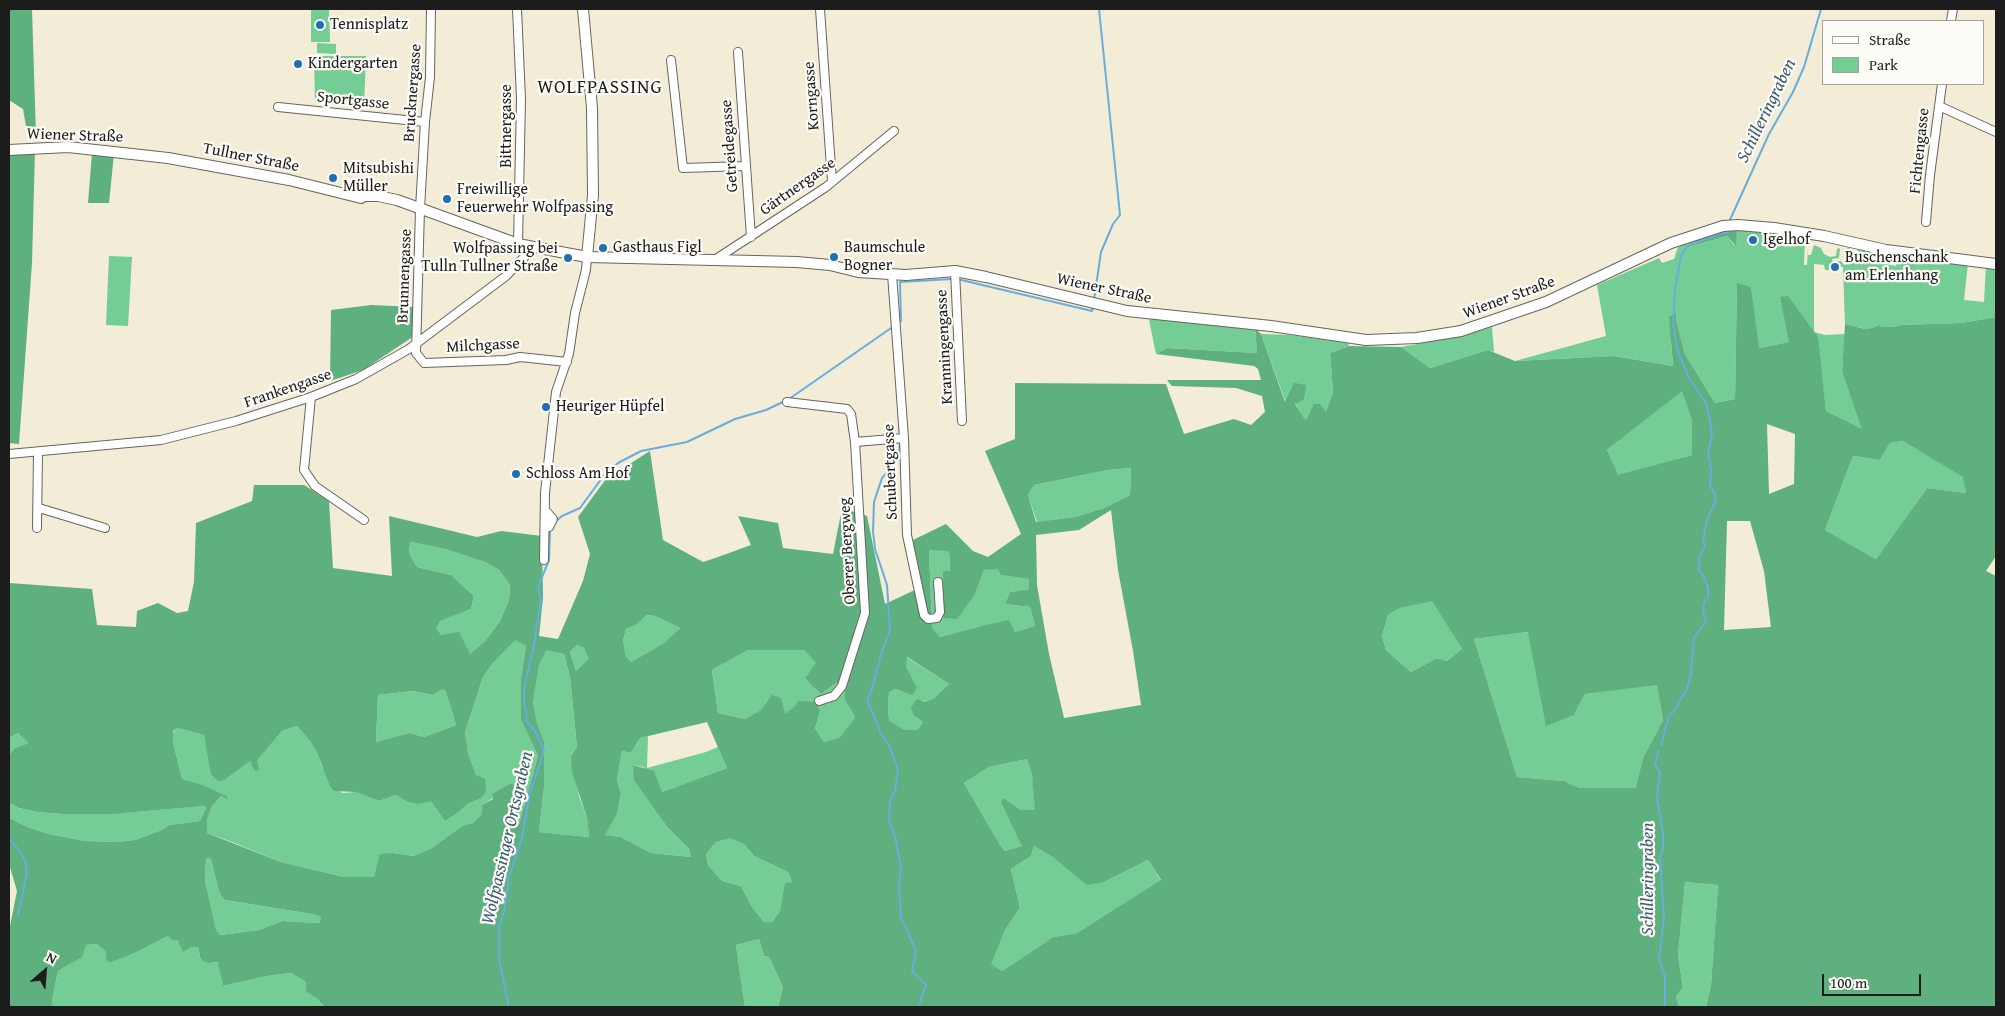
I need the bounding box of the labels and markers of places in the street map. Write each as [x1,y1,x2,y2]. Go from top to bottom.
place label: Tennisplatz [330,15,408,35]
marker: Tennisplatz [314,19,326,31]
place label: Kindergarten [308,54,398,74]
marker: Kindergarten [292,58,304,70]
place label: Mitsubishi Müller [343,159,414,197]
marker: Mitsubishi Müller [327,172,339,184]
place label: Freiwillige Feuerwehr Wolfpassing [457,180,613,218]
marker: Freiwillige Feuerwehr Wolfpassing [441,193,453,205]
place label: Igelhof [1763,230,1810,250]
marker: Igelhof [1747,234,1759,246]
place label: Gasthaus Figl [613,238,702,258]
place label: Baumschule Bogner [844,238,925,276]
place label: Wolfpassing bei Tulln Tullner Straße [421,239,558,277]
marker: Gasthaus Figl [597,242,609,254]
place label: Buschenschank am Erlenhang [1845,248,1948,286]
marker: Baumschule Bogner [828,251,840,263]
marker: Wolfpassing bei Tulln Tullner Straße [562,252,574,264]
marker: Buschenschank am Erlenhang [1829,261,1841,273]
place label: Heuriger Hüpfel [556,397,664,417]
marker: Heuriger Hüpfel [540,401,552,413]
place label: Schloss Am Hof [526,464,629,484]
marker: Schloss Am Hof [510,468,522,480]

